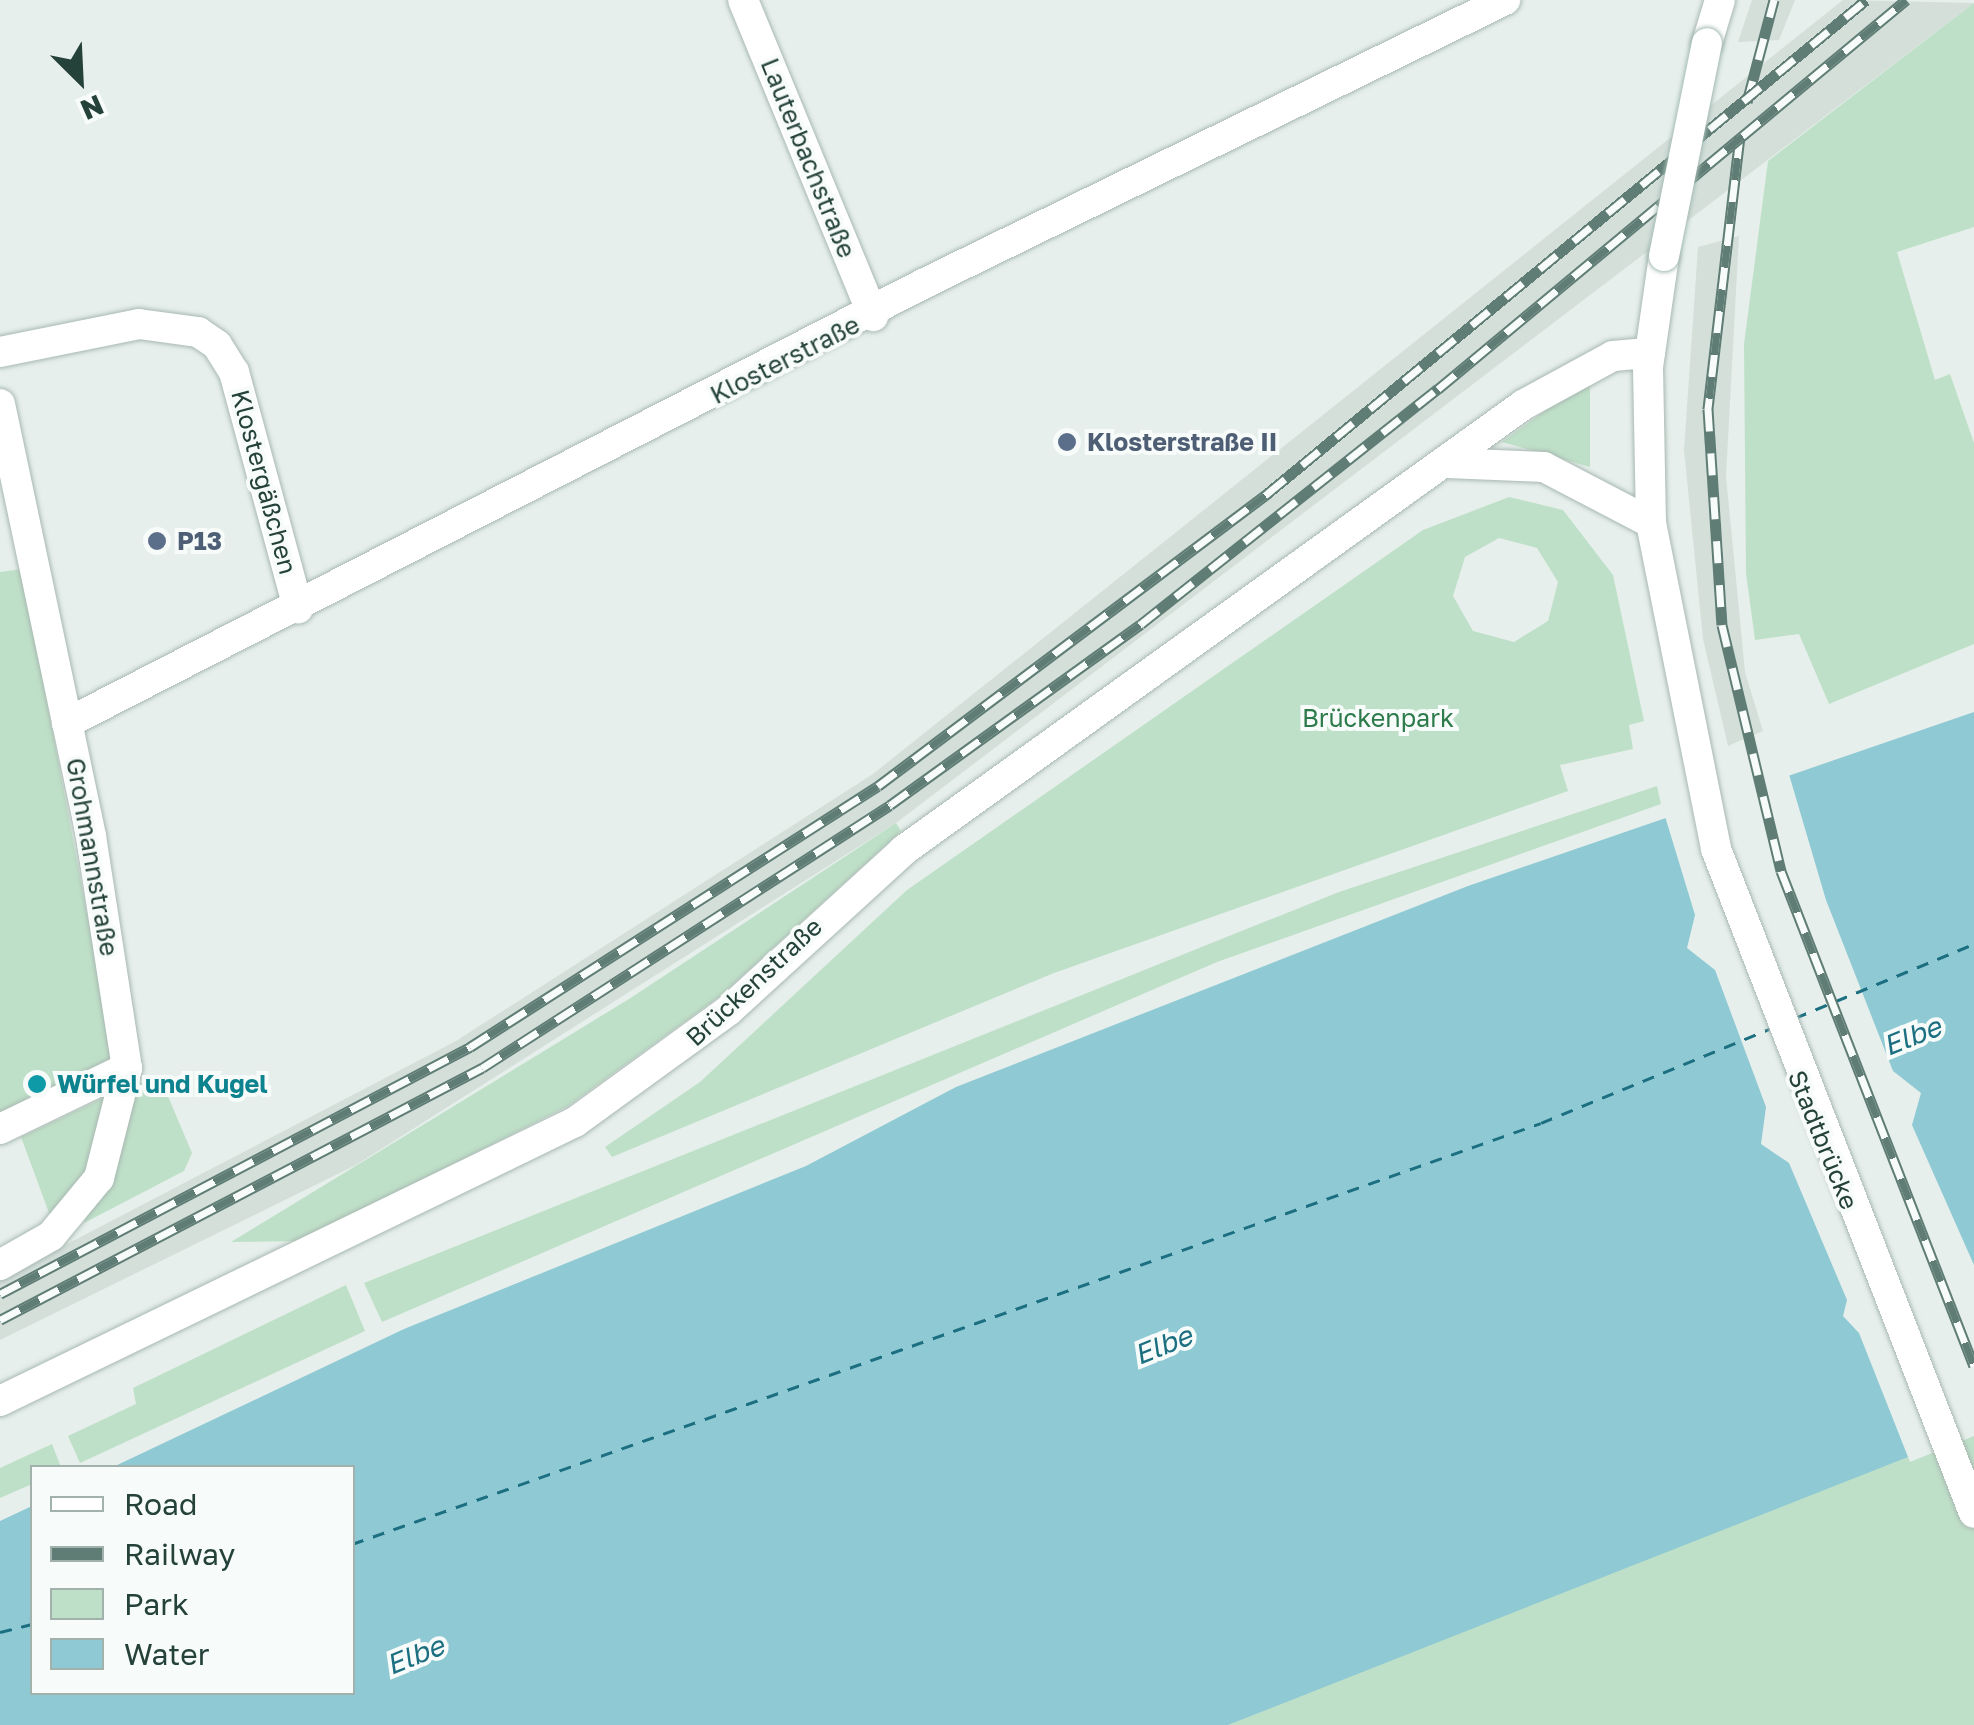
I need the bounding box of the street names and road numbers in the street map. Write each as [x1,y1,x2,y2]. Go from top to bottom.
street label: Lauterbachstraße [754,54,862,262]
street label: Klosterstraße [706,310,864,410]
street label: Klostergäßchen [225,386,303,578]
street label: Grohmannstraße [60,756,124,958]
street label: Brückenstraße [680,911,828,1053]
street label: Stadtbrücke [1782,1066,1864,1214]

